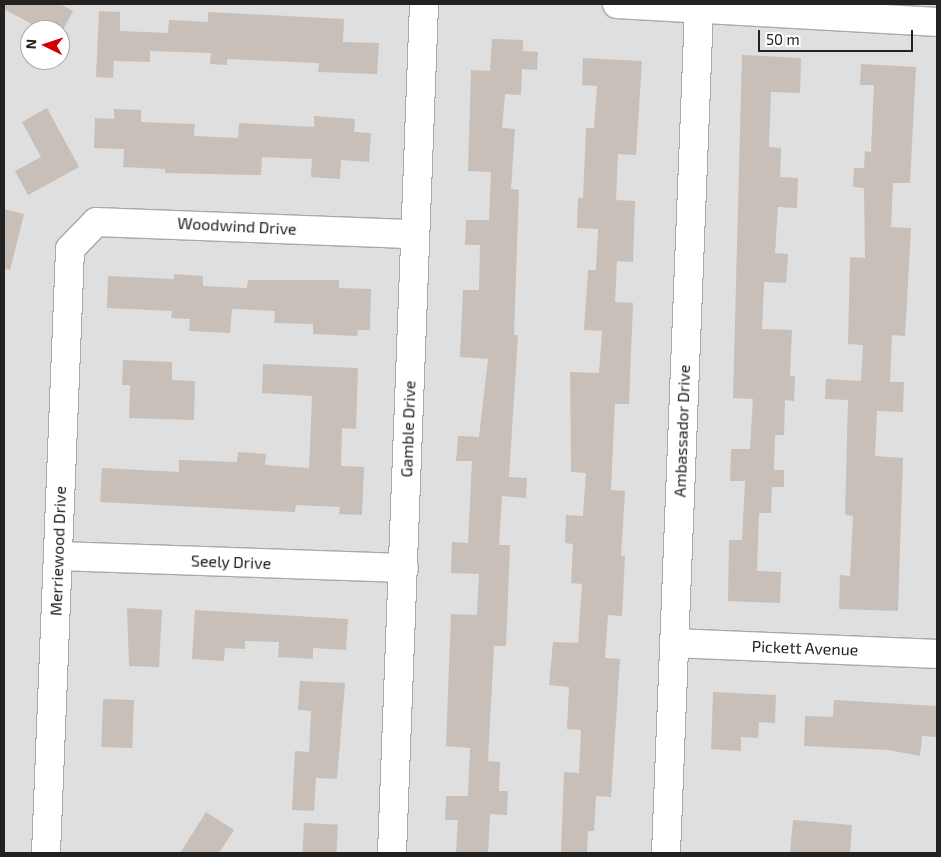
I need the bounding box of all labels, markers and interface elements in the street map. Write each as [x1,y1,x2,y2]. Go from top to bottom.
north arrow [20,20,70,70]
scale bar [761,20,916,52]
text: 50 m [766,30,800,48]
text: N [22,38,39,50]
street label: Woodwind Drive [177,213,297,239]
street label: Ambassador Drive [670,364,694,498]
street label: Gamble Drive [397,380,419,478]
street label: Merriewood Drive [46,486,70,616]
street label: Seely Drive [190,551,272,573]
street label: Pickett Avenue [751,637,859,659]

